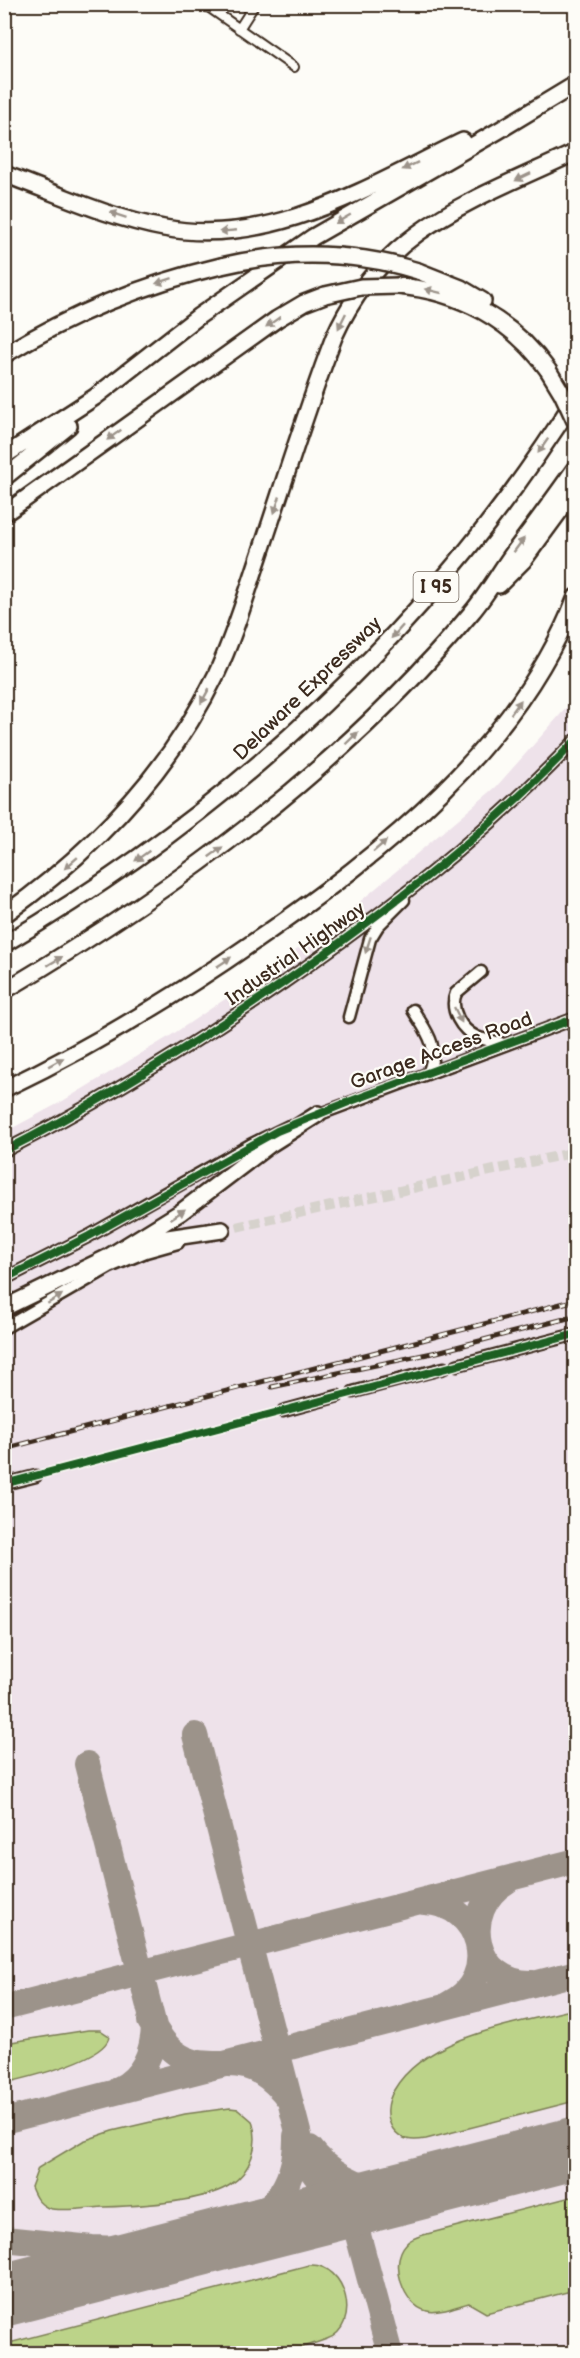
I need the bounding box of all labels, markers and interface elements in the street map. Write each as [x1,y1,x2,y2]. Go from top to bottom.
one-way arrow [402,162,419,171]
one-way arrow [514,172,531,182]
one-way arrow [109,210,127,219]
one-way arrow [335,213,351,224]
one-way arrow [218,226,237,236]
one-way arrow [155,277,173,287]
one-way arrow [424,286,442,296]
one-way arrow [337,312,346,329]
one-way arrow [265,316,281,327]
one-way arrow [107,429,123,441]
one-way arrow [538,438,549,454]
one-way arrow [271,496,281,514]
one-way arrow [513,537,525,552]
road number: I 95 [414,572,458,602]
street label: Delaware Expressway [229,612,387,766]
one-way arrow [390,624,404,638]
one-way arrow [200,687,210,704]
one-way arrow [510,699,522,715]
one-way arrow [345,732,359,746]
one-way arrow [373,839,388,853]
one-way arrow [208,846,224,858]
one-way arrow [135,850,151,862]
one-way arrow [63,857,79,870]
street label: Industrial Highway [221,897,370,1011]
one-way arrow [363,937,373,955]
one-way arrow [47,955,63,966]
one-way arrow [216,957,232,968]
one-way arrow [452,1006,462,1024]
street label: Garage Access Road [347,1007,536,1095]
one-way arrow [48,1057,65,1067]
one-way arrow [169,1208,185,1220]
one-way arrow [47,1294,63,1305]

